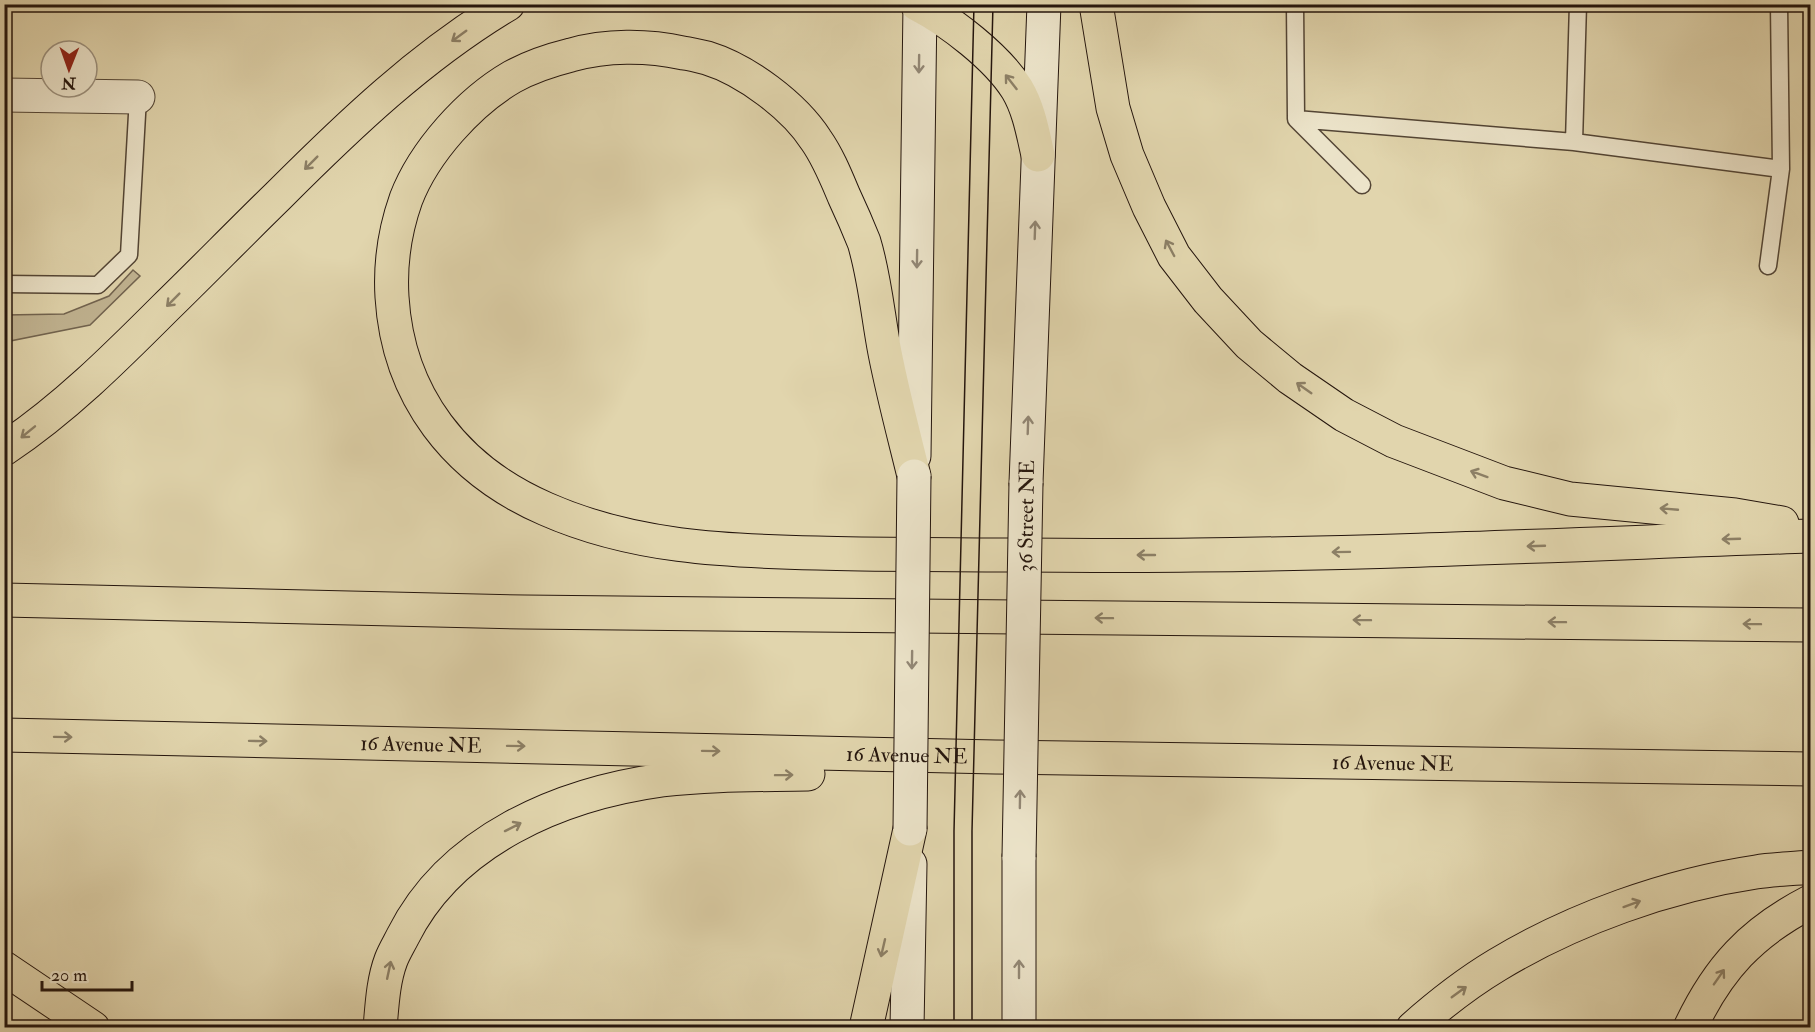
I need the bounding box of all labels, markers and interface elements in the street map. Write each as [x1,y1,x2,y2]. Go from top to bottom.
one-way arrow [451,30,467,42]
north arrow [39,39,99,99]
one-way arrow [913,54,925,74]
text: N [61,73,77,93]
one-way arrow [1004,74,1017,90]
one-way arrow [303,156,318,170]
one-way arrow [1029,220,1041,240]
one-way arrow [1164,240,1175,258]
one-way arrow [911,249,923,269]
one-way arrow [165,293,180,308]
one-way arrow [1297,382,1313,394]
one-way arrow [1022,415,1034,435]
one-way arrow [21,425,37,438]
street label: 36 Street NE [1012,460,1041,572]
one-way arrow [1470,467,1488,478]
one-way arrow [1660,503,1680,514]
one-way arrow [1722,533,1742,544]
one-way arrow [1527,540,1547,552]
one-way arrow [1332,546,1352,558]
one-way arrow [1137,549,1157,561]
one-way arrow [1095,612,1115,623]
one-way arrow [1353,614,1373,626]
one-way arrow [1548,616,1568,628]
one-way arrow [1743,618,1763,630]
one-way arrow [906,650,918,670]
street label: 16 Avenue NE [360,730,482,760]
one-way arrow [52,731,72,742]
one-way arrow [247,735,267,746]
one-way arrow [505,741,525,752]
street label: 16 Avenue NE [846,741,968,770]
one-way arrow [700,745,720,756]
street label: 16 Avenue NE [1332,749,1454,778]
one-way arrow [773,769,793,780]
one-way arrow [1014,789,1026,809]
one-way arrow [504,820,522,832]
one-way arrow [1622,897,1641,908]
one-way arrow [877,938,889,957]
scale bar [42,954,132,992]
one-way arrow [1013,960,1025,980]
one-way arrow [384,961,395,980]
text: 20 m [51,964,87,987]
one-way arrow [1713,969,1725,985]
one-way arrow [1450,986,1466,998]

